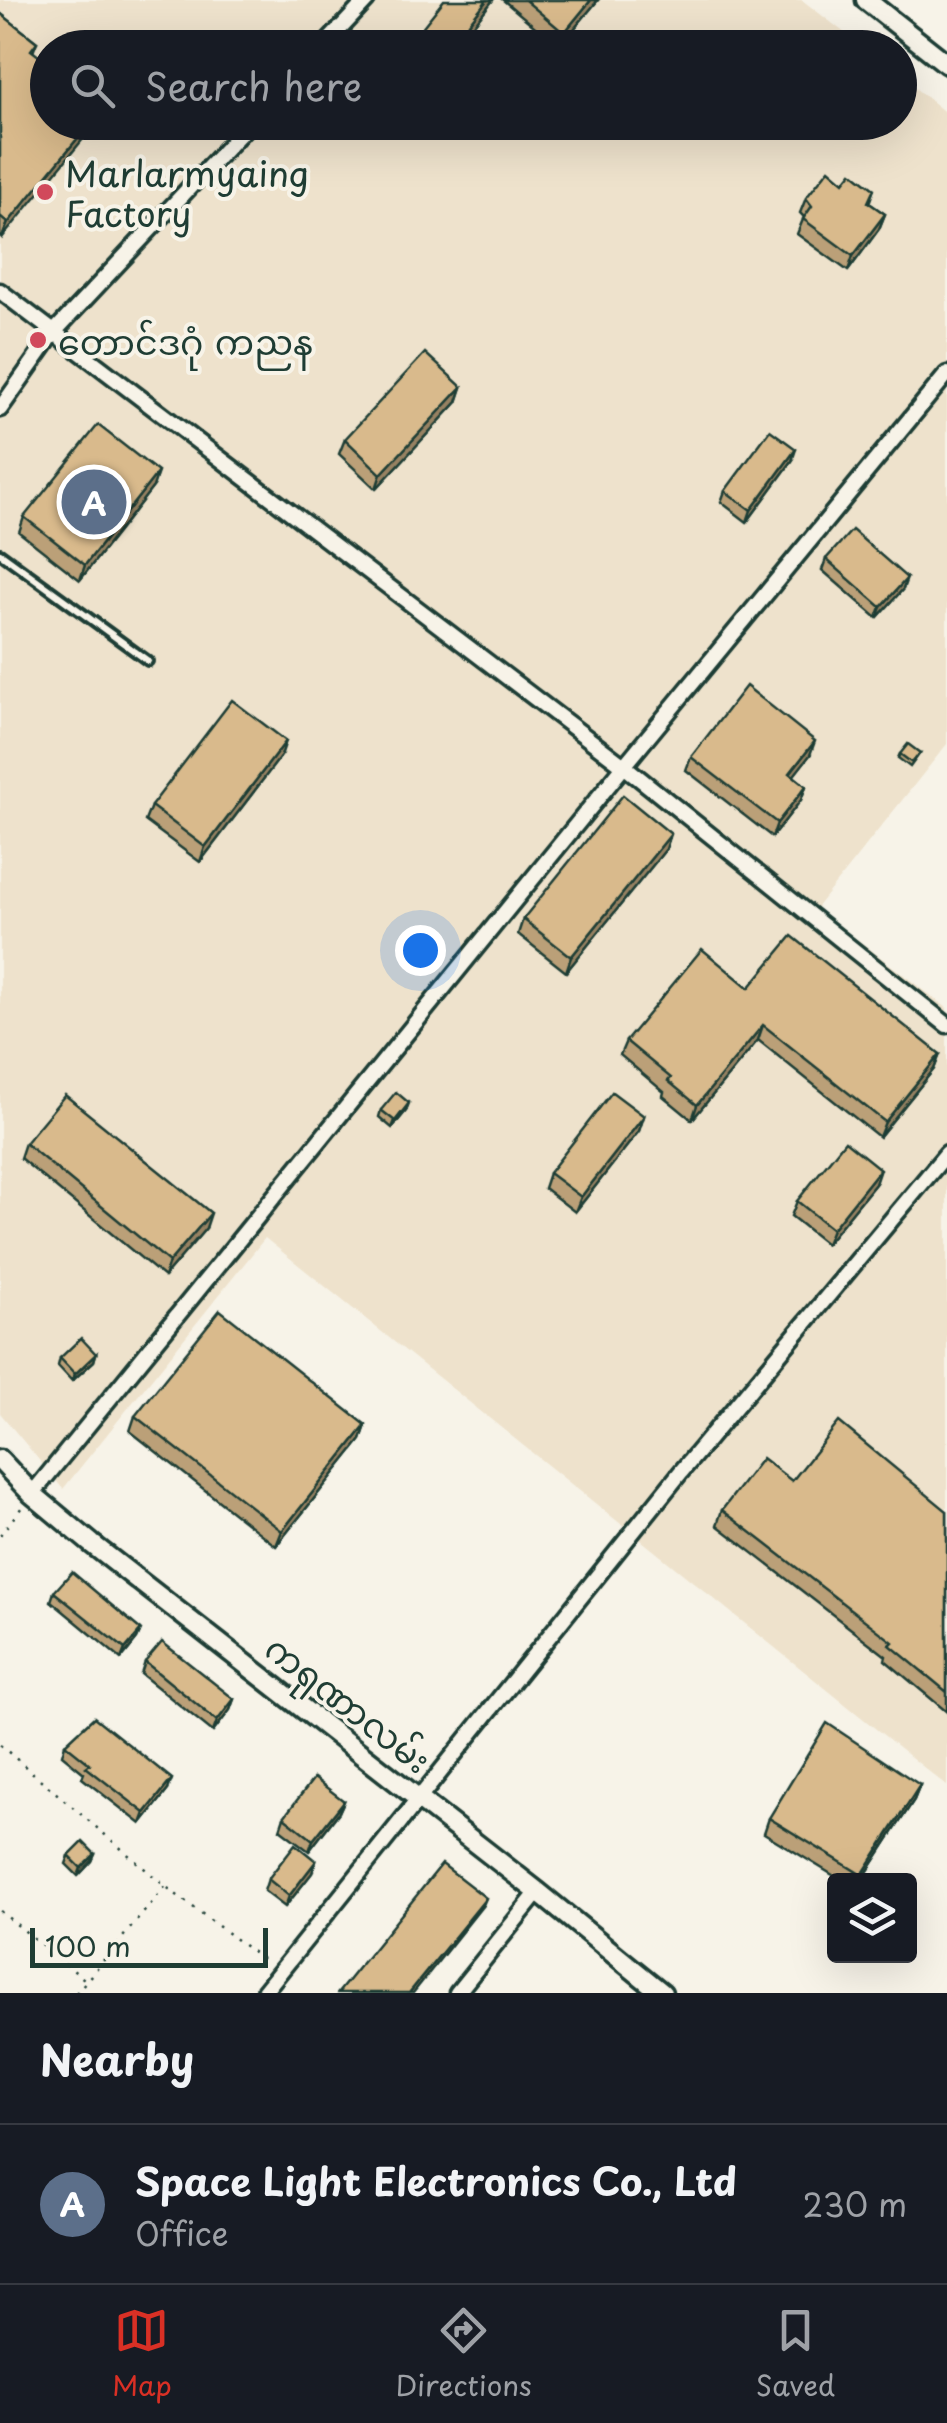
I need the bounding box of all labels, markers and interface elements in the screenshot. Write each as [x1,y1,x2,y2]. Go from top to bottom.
search box [30,30,917,140]
text: Search here [145,57,362,114]
icon: search [65,58,120,113]
place label: Marlarmyaing Factory [65,146,309,239]
marker: Marlarmyaing Factory [34,181,56,203]
place label: တောင်ဒဂုံ ကညန [58,314,313,371]
marker: တောင်ဒဂုံ ကညန [27,329,49,351]
pin: A [62,464,126,540]
your location [395,925,446,976]
street label: ကရုဏာလမ်း [252,1621,443,1788]
map controls [827,1873,917,1963]
button: layers [827,1873,917,1963]
scale bar [30,1923,268,1968]
text: 100 m [45,1924,131,1967]
text: Nearby [40,2027,194,2090]
text: Space Light Electronics Co., Ltd [135,2152,737,2209]
text: A [60,2180,85,2228]
text: 230 m [802,2180,907,2228]
text: Office [135,2209,229,2257]
tab: Map [112,2303,172,2406]
tab: Directions [396,2303,532,2406]
tab: Saved [756,2303,835,2406]

